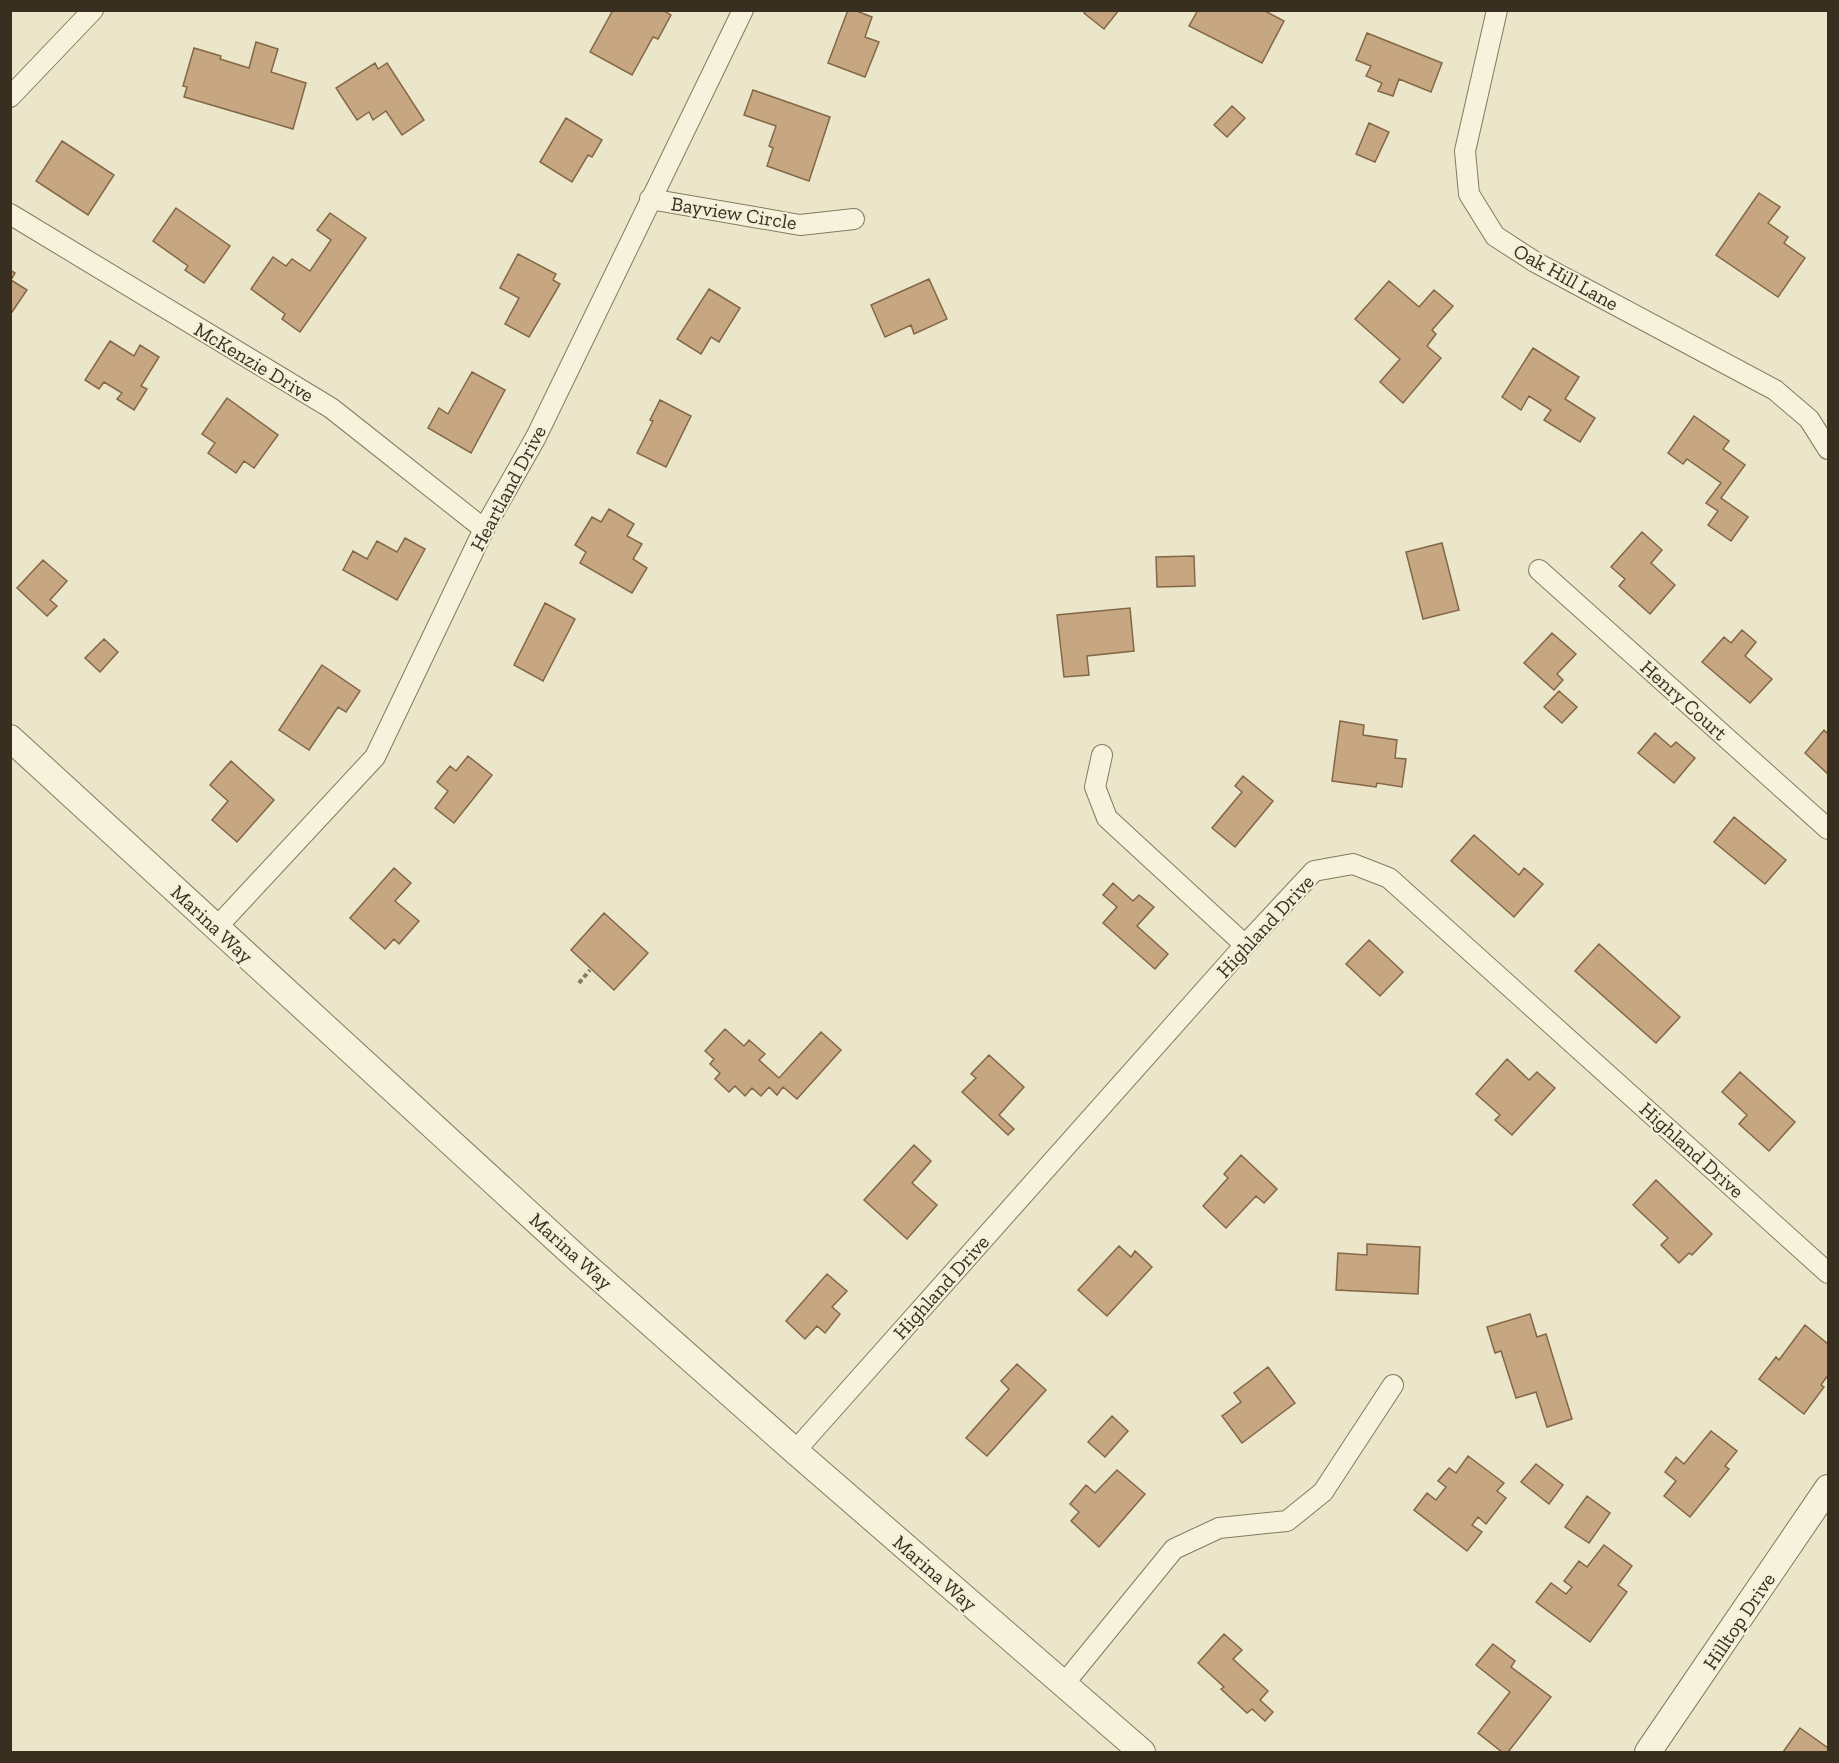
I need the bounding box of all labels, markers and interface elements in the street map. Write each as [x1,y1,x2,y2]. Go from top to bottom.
street label: Bayview Circle [669,191,799,235]
street label: Oak Hill Lane [1509,238,1623,316]
street label: McKenzie Drive [190,317,318,407]
street label: Heartland Drive [465,421,551,555]
street label: Henry Court [1636,655,1733,746]
street label: Highland Drive [1211,870,1319,982]
street label: Marina Way [166,880,259,969]
street label: Highland Drive [1635,1097,1749,1203]
street label: Marina Way [525,1207,618,1295]
street label: Highland Drive [888,1230,994,1344]
street label: Marina Way [888,1530,982,1616]
street label: Hilltop Drive [1698,1568,1780,1674]

